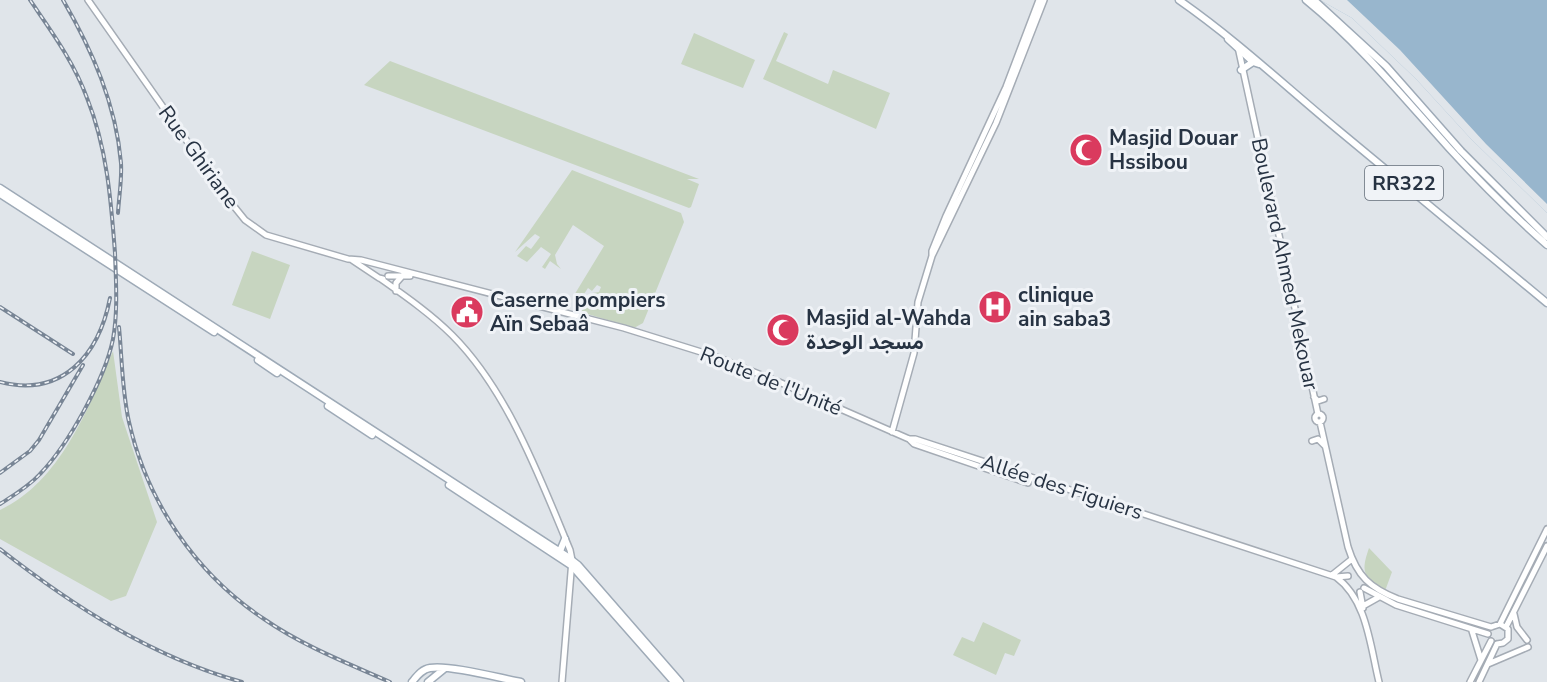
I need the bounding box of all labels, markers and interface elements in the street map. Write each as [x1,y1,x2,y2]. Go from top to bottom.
street label: Rue Ghiriane [152,100,246,214]
place label: Masjid Douar Hssibou [1109,124,1239,176]
mosque icon: Masjid Douar Hssibou [1068,132,1104,168]
street label: Boulevard Ahmed Mekouar [1245,135,1326,393]
road number: RR322 [1365,166,1443,200]
place label: clinique ain saba3 [1018,281,1111,333]
place label: Caserne pompiers Aïn Sebaâ [490,286,665,338]
hospital icon: clinique ain saba3 [977,289,1013,325]
public building icon: Caserne pompiers Aïn Sebaâ [449,294,485,330]
place label: Masjid al-Wahda مسجد الوحدة [806,304,971,356]
mosque icon: Masjid al-Wahda مسجد الوحدة [765,312,801,348]
street label: Route de l'Unité [696,340,846,422]
street label: Allée des Figuiers [978,448,1146,526]

